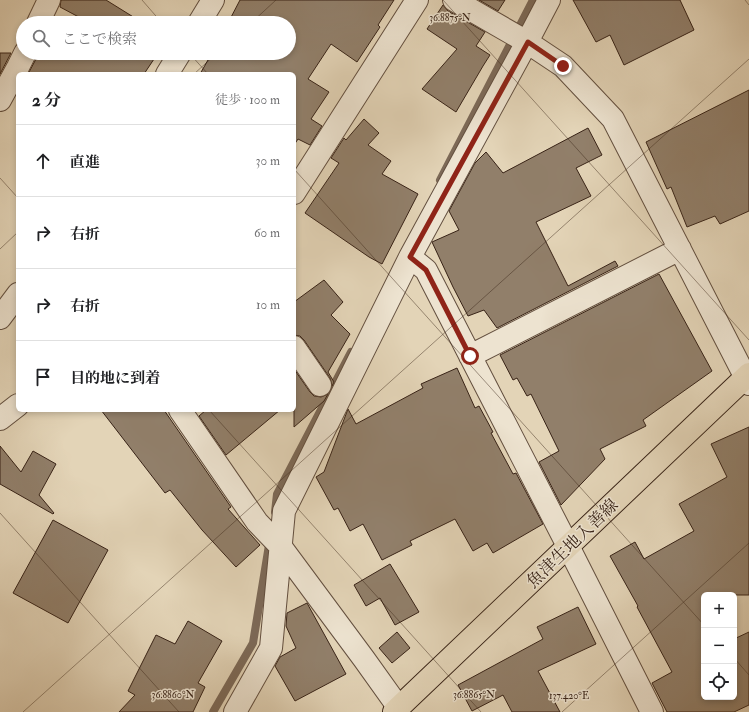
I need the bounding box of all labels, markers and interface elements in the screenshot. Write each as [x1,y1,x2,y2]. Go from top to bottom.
text: 36.8875°N [429,12,471,24]
search box [16,16,296,60]
icon: search [30,27,52,49]
text: ここで検索 [62,30,137,49]
route end [554,57,572,75]
text: 2 分 [32,90,61,111]
text: 徒歩 · 100 m [215,92,280,108]
icon: ahead [32,150,54,172]
text: 直進 [70,153,100,172]
text: 30 m [256,153,280,169]
icon: right [32,222,54,244]
text: 右折 [70,225,100,244]
text: 60 m [254,225,280,241]
icon: right [32,294,54,316]
text: 右折 [70,297,100,316]
text: 10 m [256,297,280,313]
route start [461,347,479,365]
icon: arrive [32,366,54,388]
text: 目的地に到着 [70,369,160,388]
street label: 魚津生地入善線 [522,494,622,592]
map controls [701,592,737,700]
button: + [701,592,737,628]
button: − [701,628,737,664]
button: locate [701,664,737,700]
text: 36.8860°N [152,689,194,701]
text: 36.8865°N [453,689,495,701]
text: 137.420°E [549,690,589,702]

